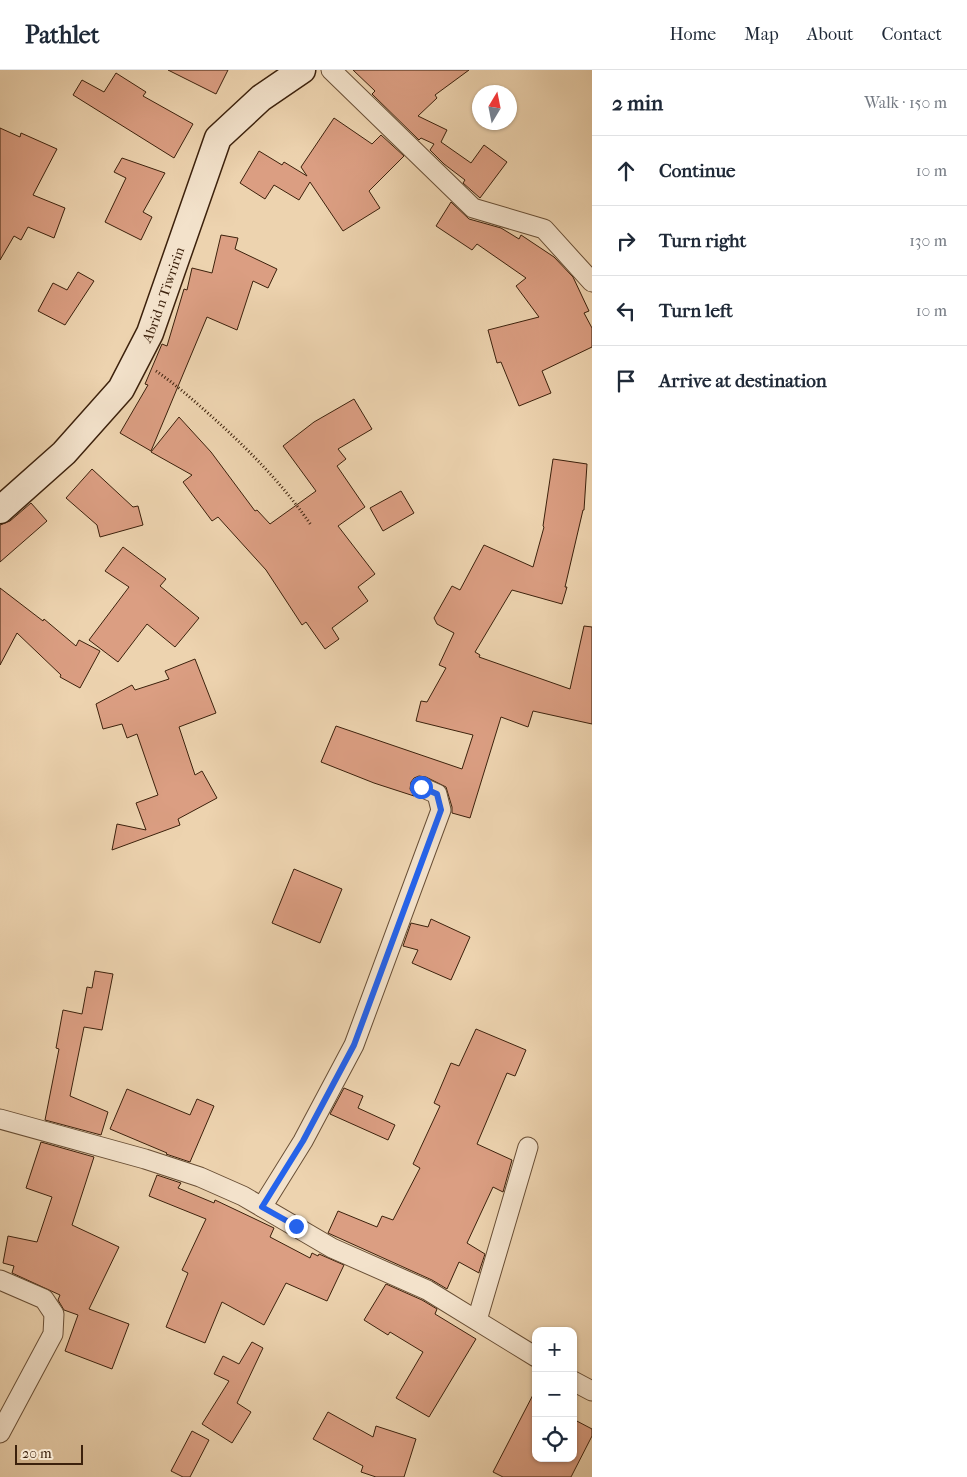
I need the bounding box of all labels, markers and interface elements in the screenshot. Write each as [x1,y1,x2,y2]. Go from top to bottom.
text: Pathlet [25,21,99,49]
text: Home [669,24,716,45]
text: Map [744,24,779,45]
text: About [807,24,853,45]
text: Contact [881,24,942,45]
north arrow [472,85,517,130]
text: 2 min [612,91,663,115]
text: Walk · 150 m [864,93,947,112]
icon: ahead [612,157,640,185]
text: Continue [659,160,735,182]
text: 10 m [916,161,947,180]
icon: right [612,227,640,255]
text: Turn right [659,230,746,252]
text: 130 m [909,231,947,250]
street label: Abrid n Tiwririn [138,245,188,346]
icon: left [612,297,640,325]
text: Turn left [659,300,733,322]
text: 10 m [916,301,947,320]
icon: arrive [612,367,640,395]
text: Arrive at destination [659,370,827,392]
route start [410,776,433,799]
route end [285,1215,308,1238]
map controls [532,1327,577,1462]
button: + [532,1327,577,1372]
button: − [532,1372,577,1417]
button: locate [532,1417,577,1462]
scale bar [15,1442,82,1465]
text: 20 m [22,1445,52,1462]

